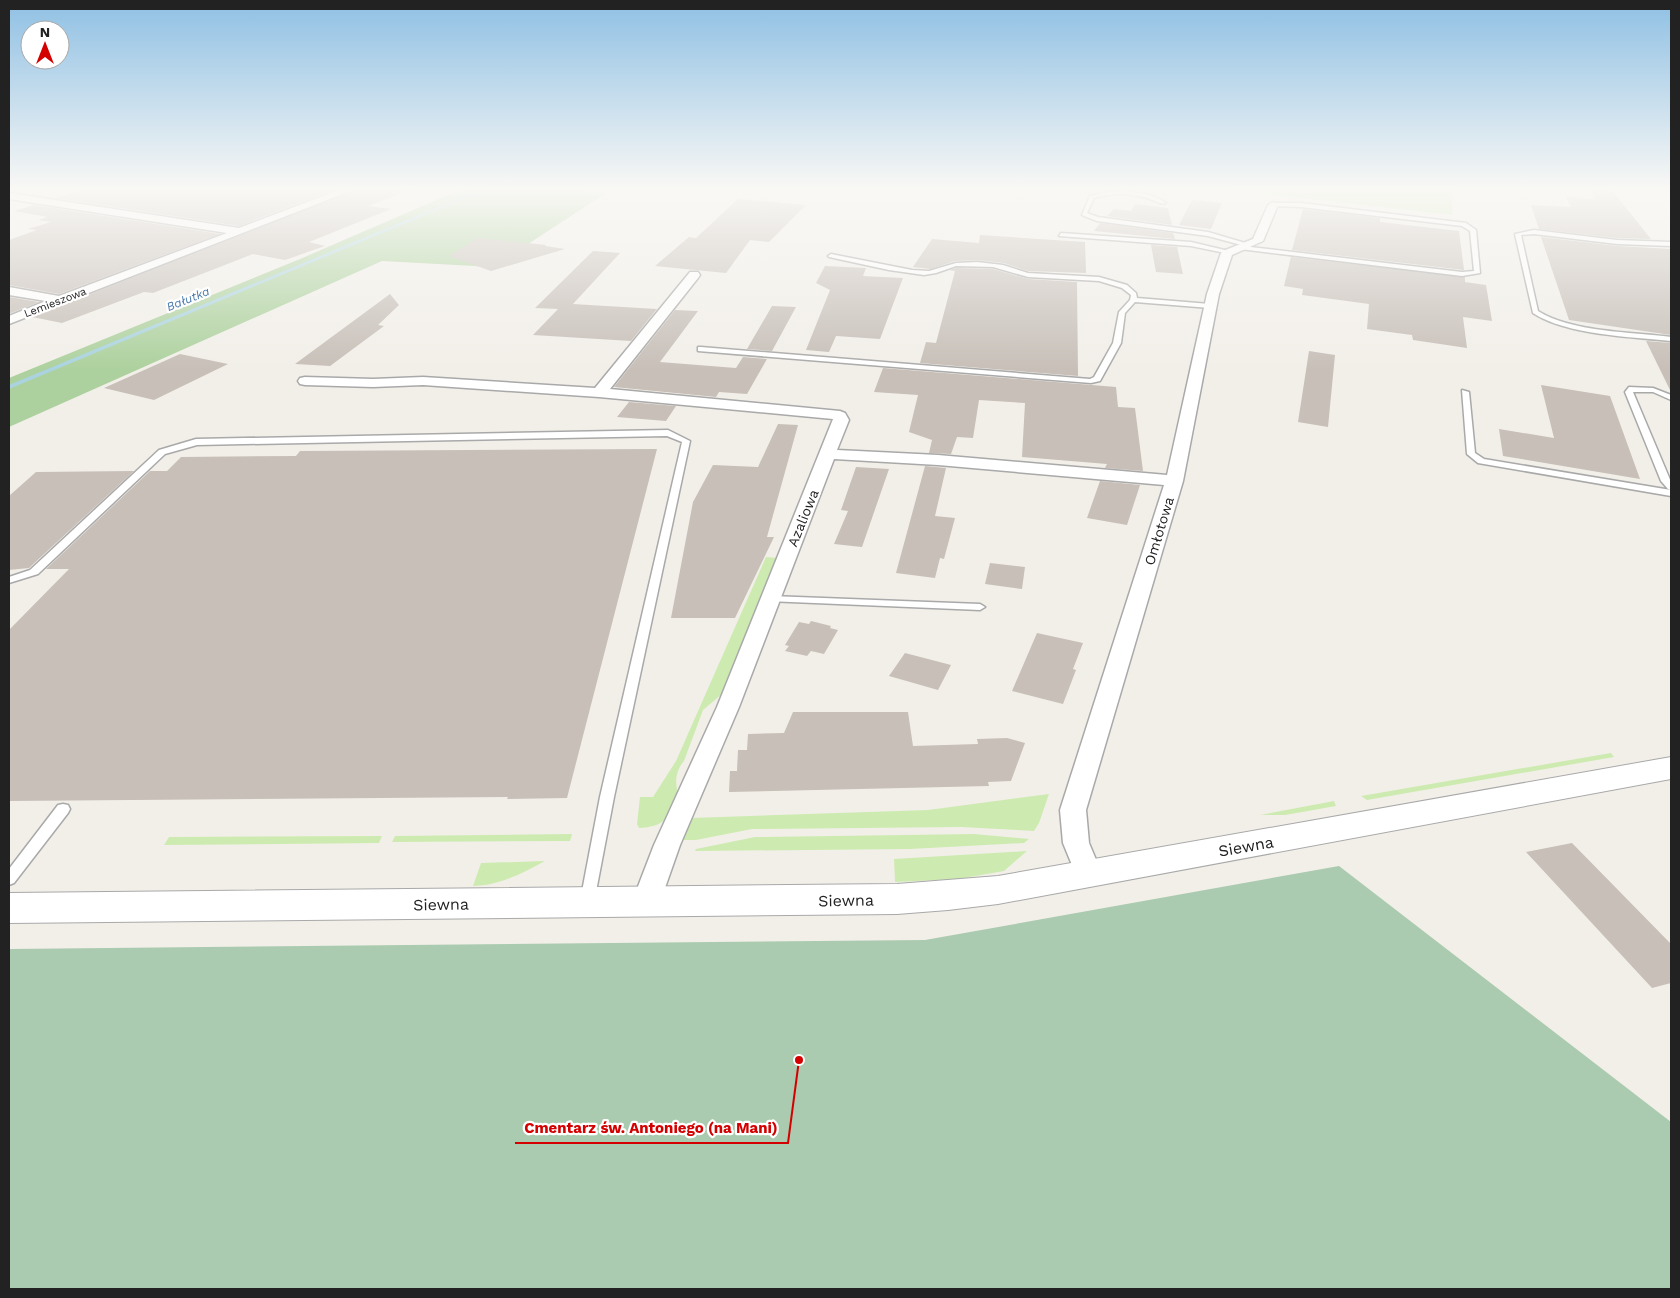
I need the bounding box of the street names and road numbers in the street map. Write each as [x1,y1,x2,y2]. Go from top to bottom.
street label: Lemieszowa [22,285,88,320]
street label: Azaliowa [784,487,822,549]
street label: Omłotowa [1141,495,1177,567]
street label: Siewna [1217,832,1275,861]
street label: Siewna [818,891,874,910]
street label: Siewna [413,895,469,914]

